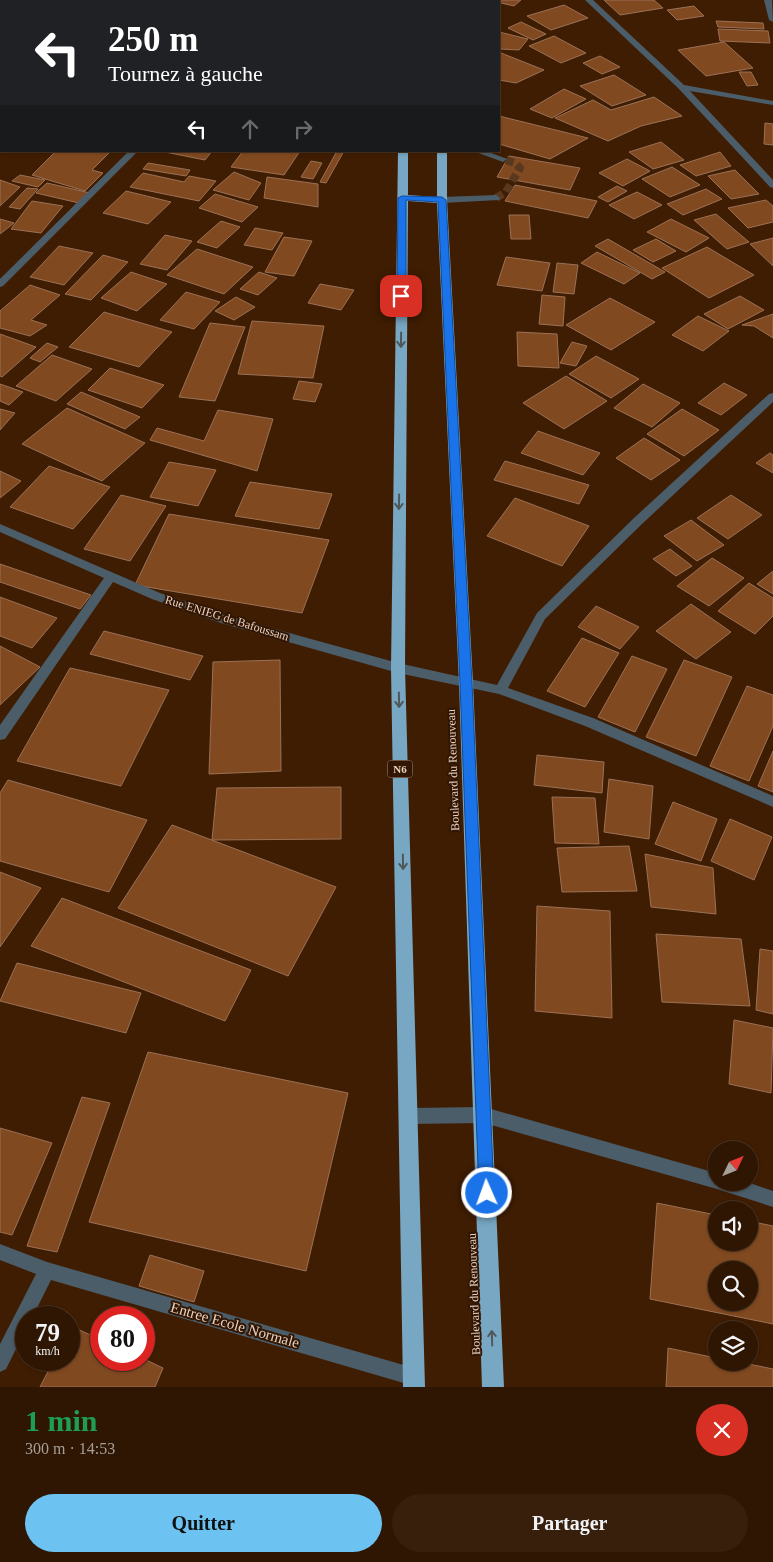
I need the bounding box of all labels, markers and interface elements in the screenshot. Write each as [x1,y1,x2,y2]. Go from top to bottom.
icon: left [25,20,90,85]
text: 250 m [108,20,198,59]
text: Tournez à gauche [108,61,263,86]
icon: left [183,115,211,143]
icon: ahead [236,115,264,143]
icon: right [289,115,317,143]
pin [380,275,422,317]
icon: arrive [387,282,415,310]
one-way arrow [396,332,406,348]
one-way arrow [394,494,404,510]
street label: Rue ENIEG de Bafoussam [163,592,291,644]
one-way arrow [394,692,403,708]
street label: Boulevard du Renouveau [444,709,462,831]
road number: N6 [388,761,412,778]
one-way arrow [398,854,408,870]
north arrow [708,1141,758,1191]
map controls [708,1141,758,1371]
position arrow [460,1166,512,1218]
button: sound [708,1201,758,1251]
street label: Boulevard du Renouveau [465,1233,483,1355]
button: search [708,1261,758,1311]
street label: Entree Ecole Normale [169,1299,302,1351]
speed limit sign: 80 [90,1306,155,1371]
text: 79 [35,1319,60,1346]
button: layers [708,1321,758,1371]
one-way arrow [487,1331,496,1347]
text: km/h [35,1344,60,1358]
text: 1 min [25,1404,98,1437]
button: close [696,1404,748,1456]
text: 300 m · 14:53 [25,1440,115,1457]
button: Quitter [25,1494,382,1552]
button: Partager [392,1494,748,1552]

